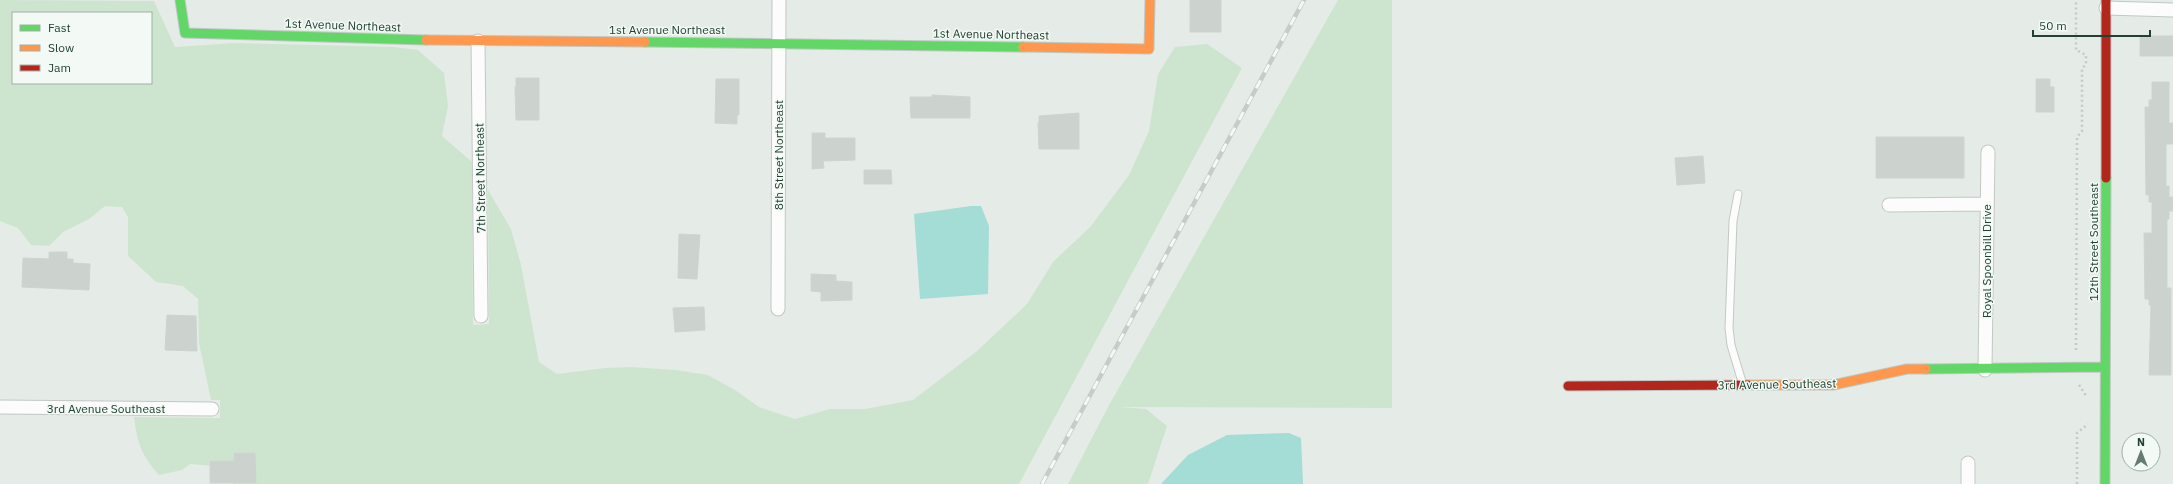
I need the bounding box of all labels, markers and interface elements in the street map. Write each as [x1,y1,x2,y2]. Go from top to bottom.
legend [12,12,152,84]
scale bar [2033,12,2150,38]
street label: 1st Avenue Northeast [284,15,402,35]
text: 50 m [2039,18,2067,33]
text: Fast [48,20,71,35]
street label: 1st Avenue Northeast [609,22,725,37]
street label: 1st Avenue Northeast [933,25,1049,43]
text: Slow [48,40,74,55]
text: Jam [48,60,71,75]
street label: 8th Street Northeast [771,100,786,210]
street label: 7th Street Northeast [472,123,488,233]
street label: 12th Street Southeast [2086,183,2101,301]
street label: Royal Spoonbill Drive [1979,204,1994,318]
street label: 3rd Avenue Southeast [1718,375,1836,393]
street label: 3rd Avenue Southeast [47,401,165,416]
north arrow [2121,432,2161,472]
text: N [2137,435,2145,449]

